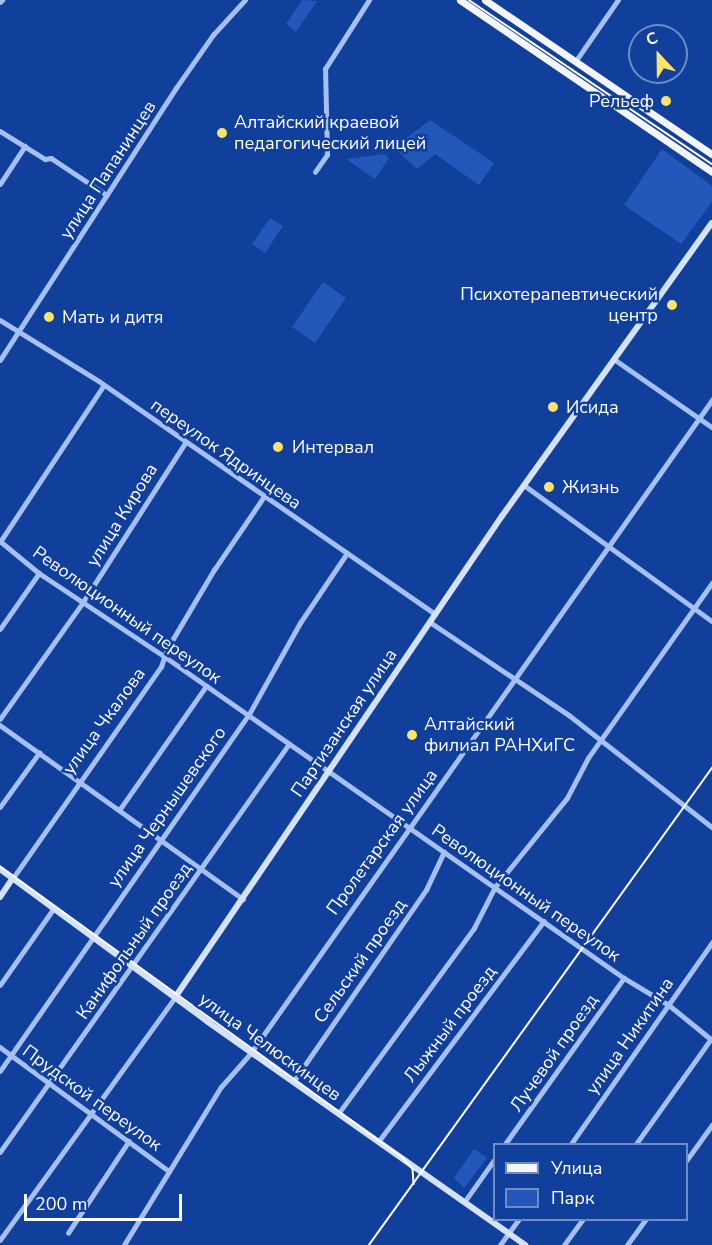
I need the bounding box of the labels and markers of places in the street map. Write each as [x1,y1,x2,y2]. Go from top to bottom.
place label: Рельеф [589,90,654,112]
marker: Рельеф [659,94,673,108]
place label: Алтайский краевой педагогический лицей [234,112,426,154]
marker: Алтайский краевой педагогический лицей [215,126,229,140]
place label: Психотерапевтический центр [460,284,658,326]
marker: Психотерапевтический центр [663,296,681,314]
place label: Мать и дитя [62,306,163,328]
marker: Мать и дитя [40,308,58,326]
place label: Исида [566,396,619,418]
marker: Исида [544,398,562,416]
place label: Интервал [292,436,374,458]
marker: Интервал [269,438,287,456]
place label: Жизнь [562,476,619,498]
marker: Жизнь [540,478,558,496]
place label: Алтайский филиал РАНХиГС [424,714,575,756]
marker: Алтайский филиал РАНХиГС [405,728,419,742]

